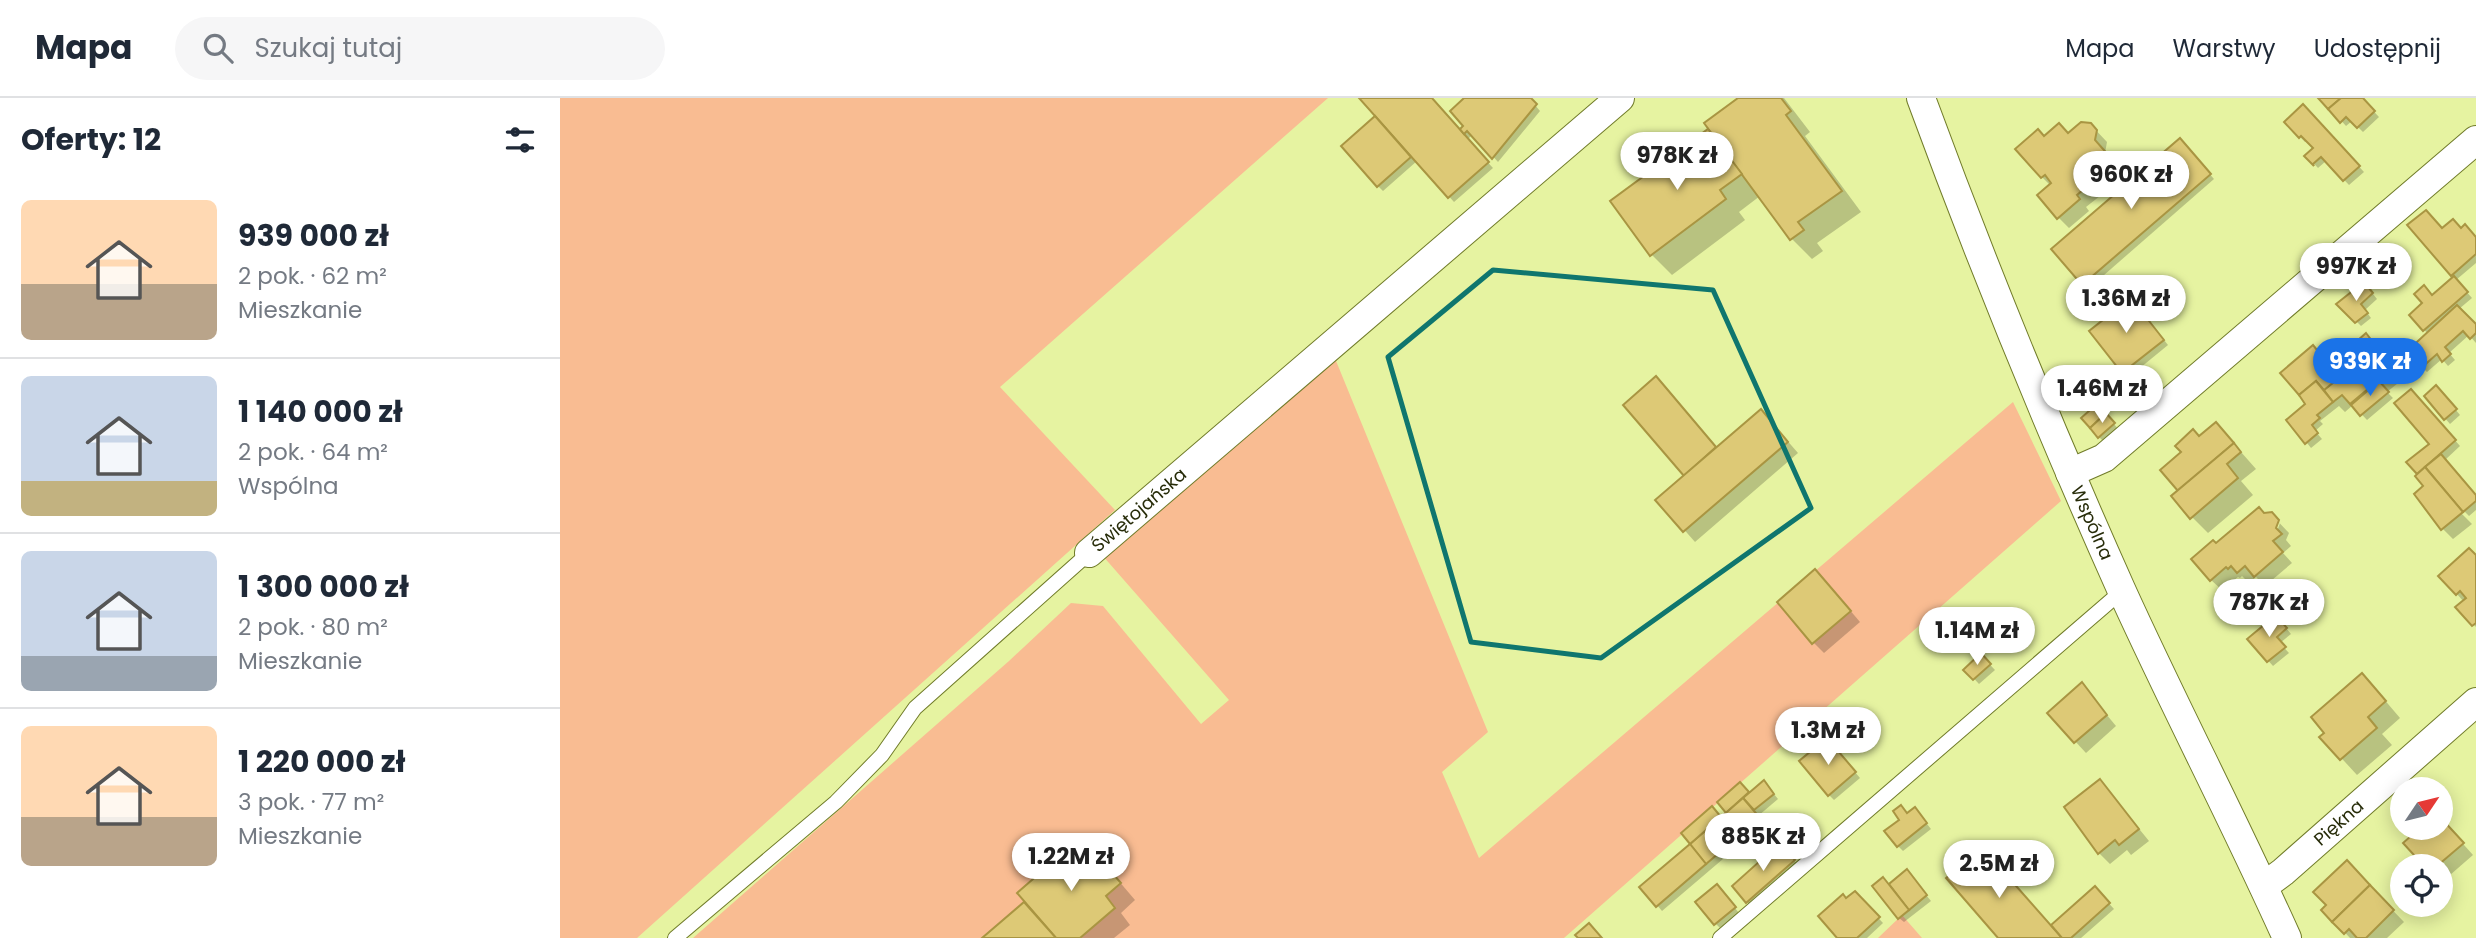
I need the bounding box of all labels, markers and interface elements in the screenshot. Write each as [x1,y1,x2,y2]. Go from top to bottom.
search box [175,17,665,80]
text: Mapa [35,24,133,71]
icon: search [199,29,237,67]
text: Szukaj tutaj [255,30,402,66]
text: Mapa [2065,32,2135,65]
text: Warstwy [2173,32,2276,65]
text: Udostępnij [2314,32,2441,65]
text: Oferty: 12 [21,118,161,161]
icon: filters [501,121,539,159]
pin: 978K zł [1612,132,1742,192]
text: 978K zł [1636,139,1718,171]
pin: 960K zł [2066,152,2196,211]
text: 960K zł [2089,158,2173,190]
text: 939 000 zł [238,214,389,257]
icon: home [77,228,161,312]
pin: 997K zł [2291,244,2421,303]
text: 997K zł [2316,250,2396,282]
text: 2 pok. · 62 m² [238,260,387,292]
pin: 1.36M zł [2054,275,2198,335]
text: 1.36M zł [2082,282,2170,314]
text: Mieszkanie [238,294,362,326]
pin: 939K zł [2305,338,2435,398]
text: 939K zł [2329,345,2411,377]
pin: 1.46M zł [2030,366,2174,425]
text: 1.46M zł [2057,372,2147,404]
text: 1 140 000 zł [238,390,403,433]
icon: home [77,404,161,488]
text: 2 pok. · 64 m² [238,436,388,468]
street label: Świętojańska [1086,462,1192,558]
text: Wspólna [238,470,339,502]
street label: Wspólna [2065,482,2120,564]
text: 1 300 000 zł [238,565,409,608]
icon: home [77,579,161,663]
pin: 787K zł [2204,580,2334,639]
text: 787K zł [2229,586,2309,618]
pin: 1.14M zł [1905,608,2049,667]
text: 2 pok. · 80 m² [238,611,388,643]
text: 1.14M zł [1935,614,2019,646]
text: Mieszkanie [238,645,362,677]
pin: 1.3M zł [1763,708,1893,767]
text: 1.3M zł [1791,714,1865,746]
text: 1 220 000 zł [238,740,405,783]
icon: home [77,754,161,838]
north arrow [2390,777,2454,840]
map controls [2390,777,2453,917]
text: 3 pok. · 77 m² [238,786,384,818]
street label: Piękna [2308,794,2369,851]
pin: 885K zł [1698,814,1828,873]
text: Mieszkanie [238,820,362,852]
text: 885K zł [1721,820,1805,852]
pin: 1.22M zł [999,834,1143,893]
text: 1.22M zł [1028,840,1114,872]
pin: 2.5M zł [1934,840,2064,900]
text: 2.5M zł [1959,847,2039,879]
button: locate [2390,854,2453,917]

